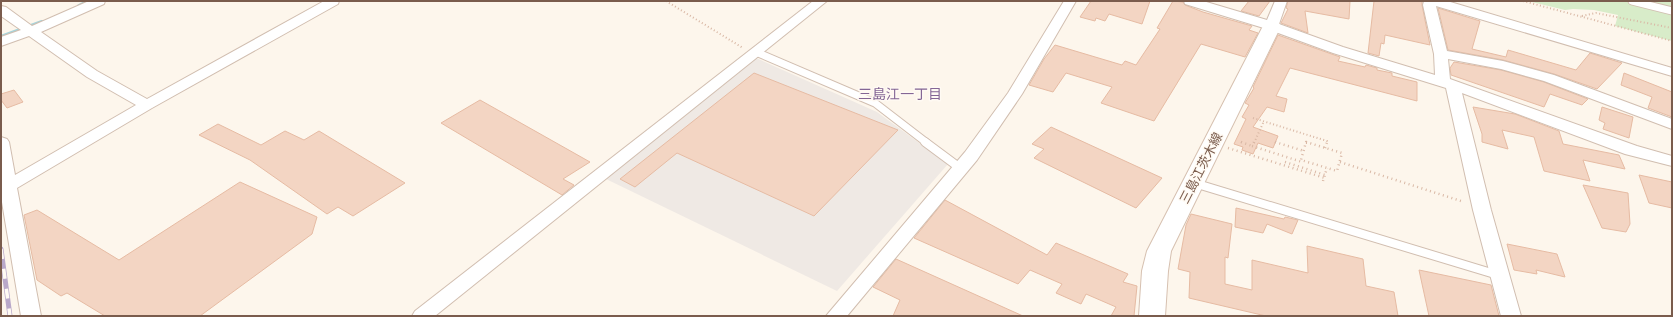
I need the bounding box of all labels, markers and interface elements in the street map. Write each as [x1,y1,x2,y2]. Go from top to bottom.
district label: 三島江一丁目 [858,85,942,103]
street label: 三島江茨木線 [1176,129,1226,207]

